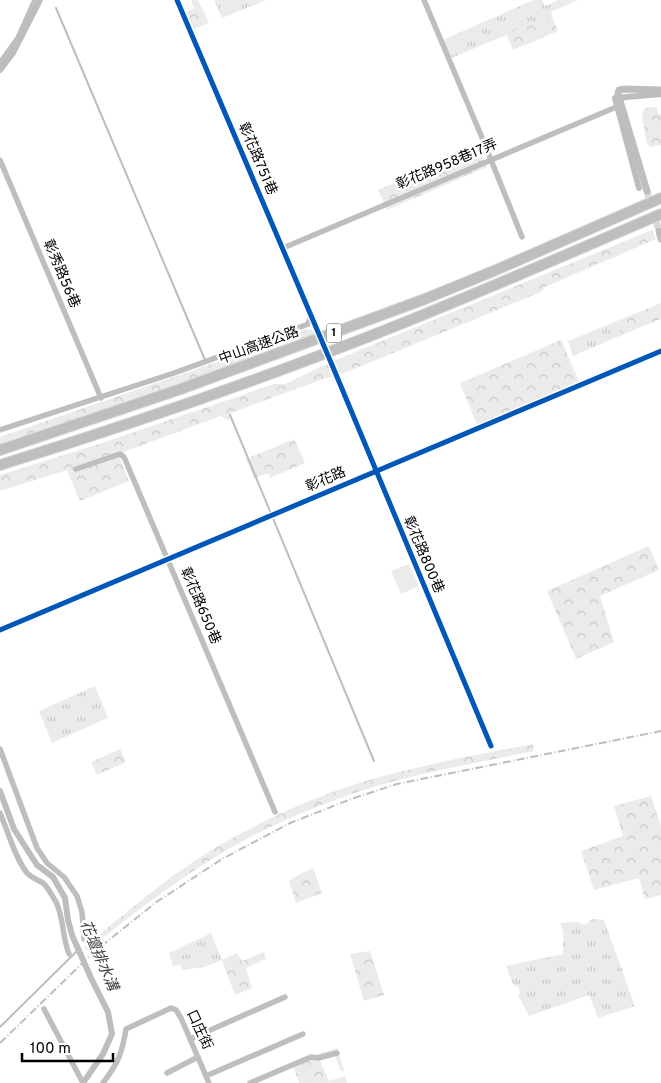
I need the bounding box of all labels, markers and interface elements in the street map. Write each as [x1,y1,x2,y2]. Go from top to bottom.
street label: 彰花路751巷 [234,120,281,198]
street label: 彰花路958巷17弄 [394,135,500,194]
street label: 彰秀路56巷 [39,237,84,311]
street label: 中山高速公路 [216,323,301,368]
road number: 1 [326,323,342,342]
street label: 彰花路 [303,463,349,496]
street label: 彰花路800巷 [399,513,448,596]
street label: 彰花路650巷 [176,565,225,647]
water label: 花壇排水溝 [75,918,122,996]
street label: 口庄街 [182,1007,216,1053]
scale bar [22,1030,114,1062]
text: 100 m [30,1040,71,1059]

